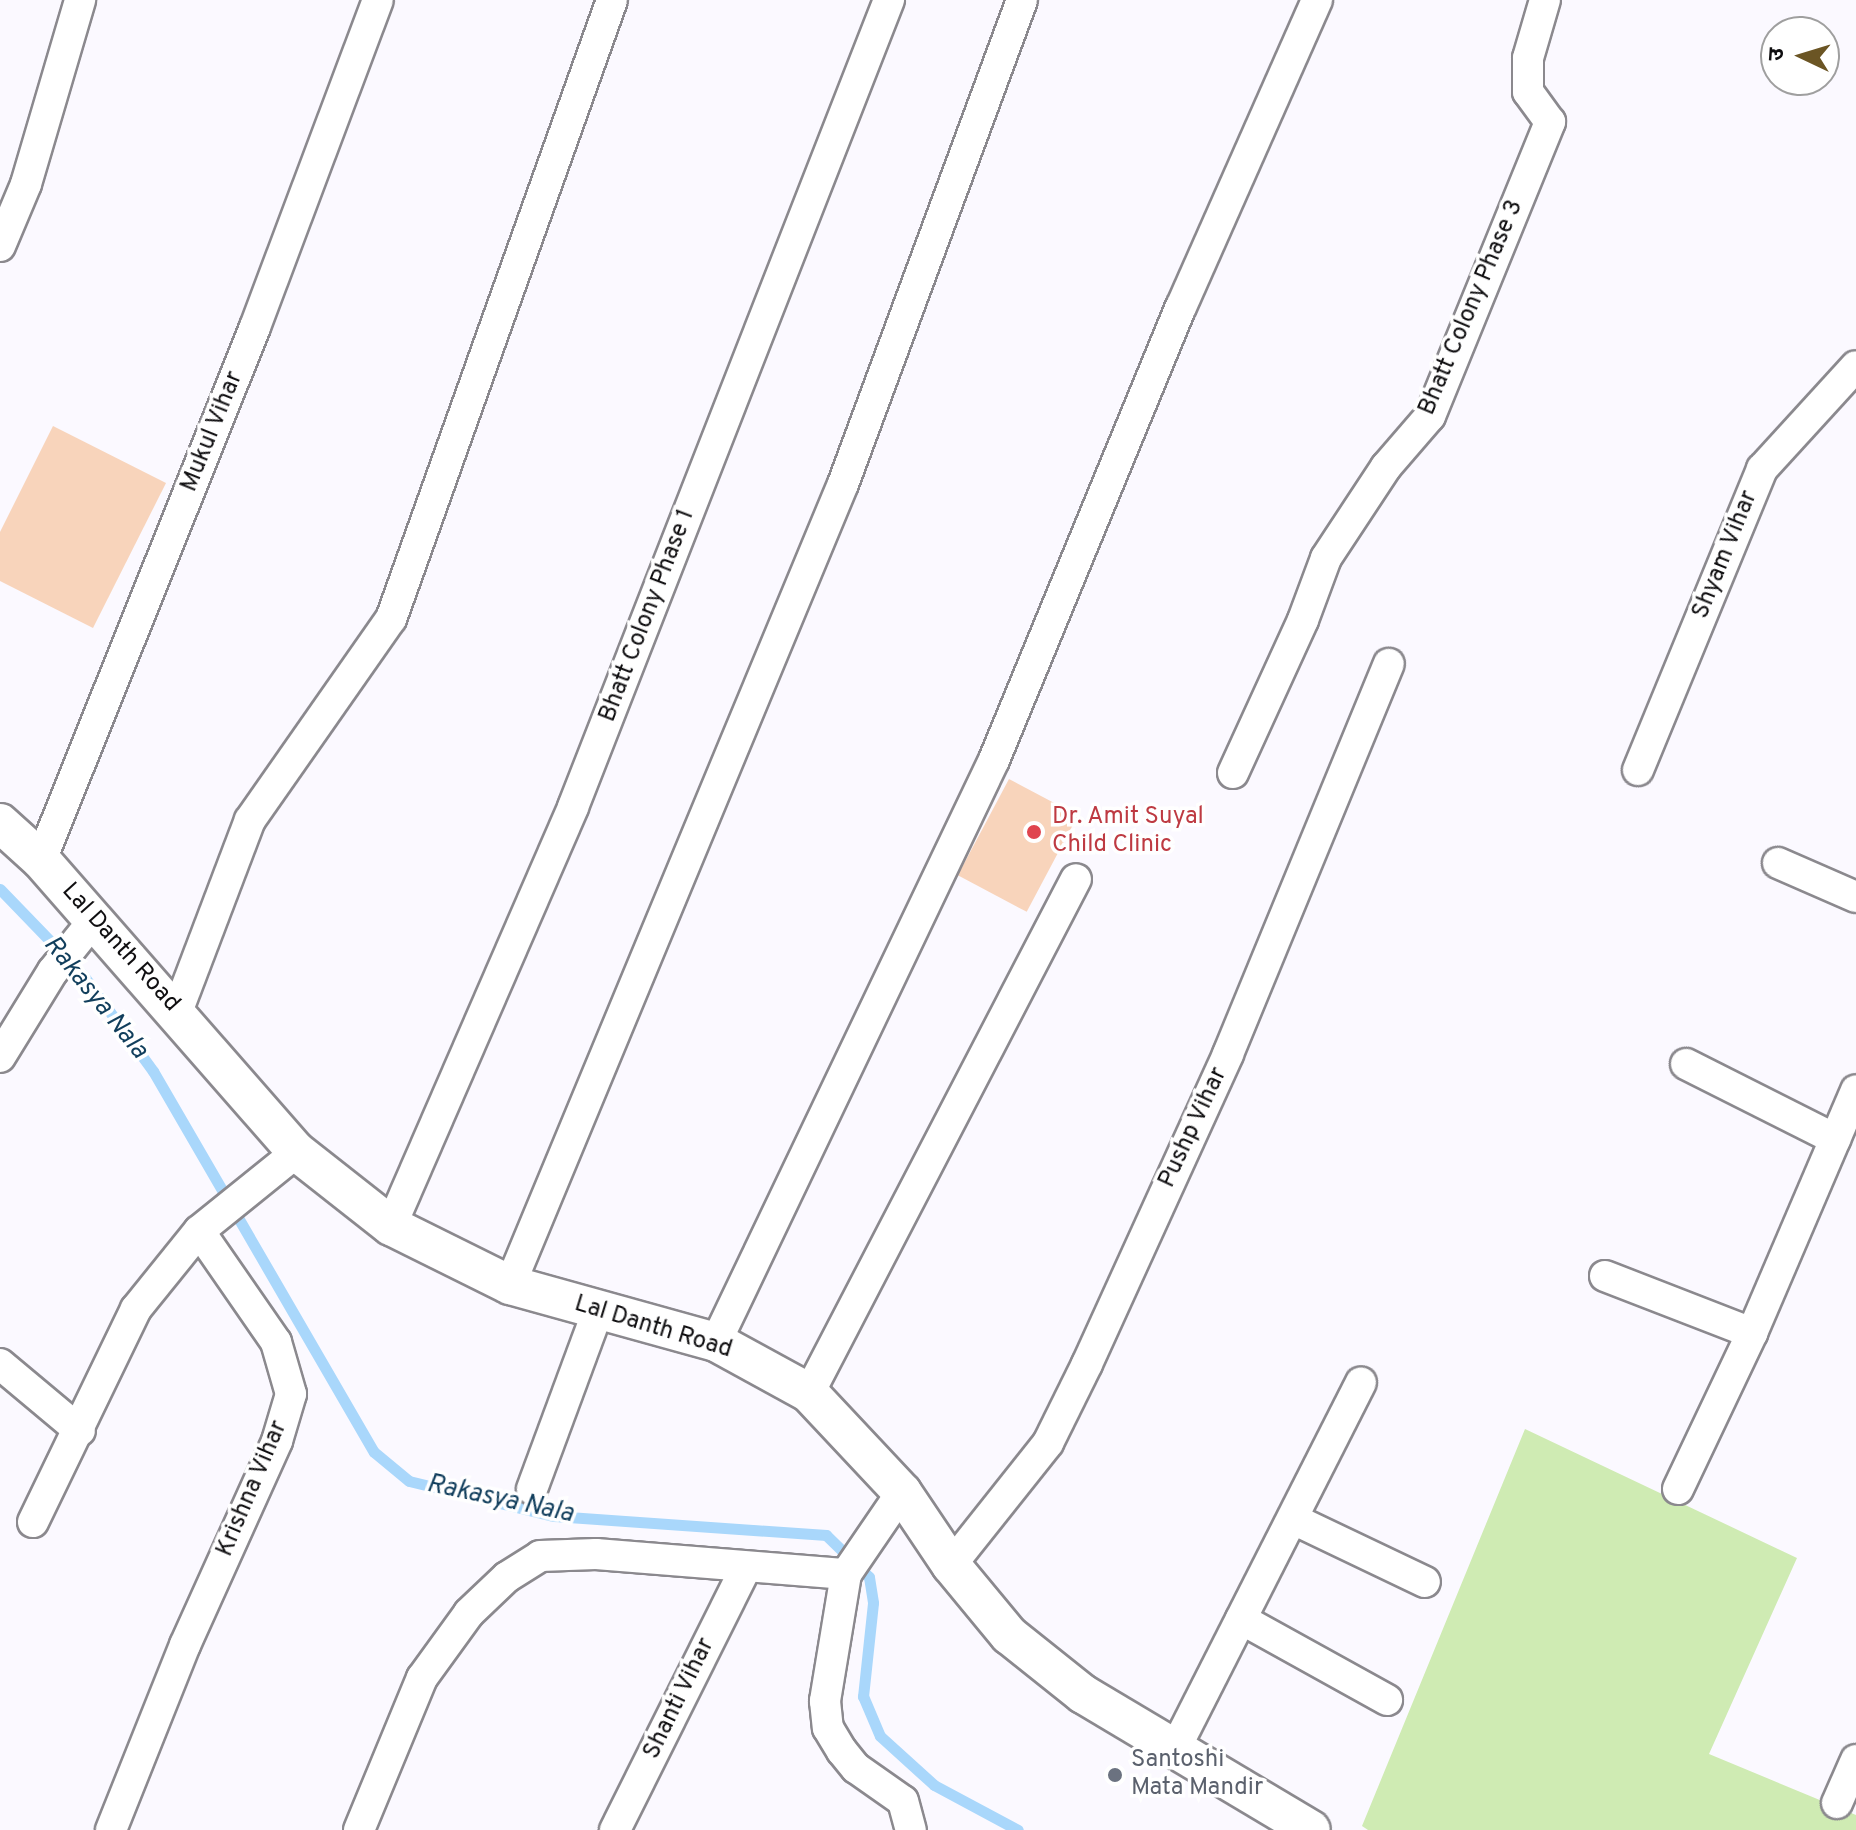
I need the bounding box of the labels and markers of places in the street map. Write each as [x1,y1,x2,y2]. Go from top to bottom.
place label: Dr. Amit Suyal Child Clinic [1052,804,1205,860]
marker: Dr. Amit Suyal Child Clinic [1023,821,1045,843]
place label: Santoshi Mata Mandir [1131,1747,1263,1803]
marker: Santoshi Mata Mandir [1106,1766,1124,1784]

